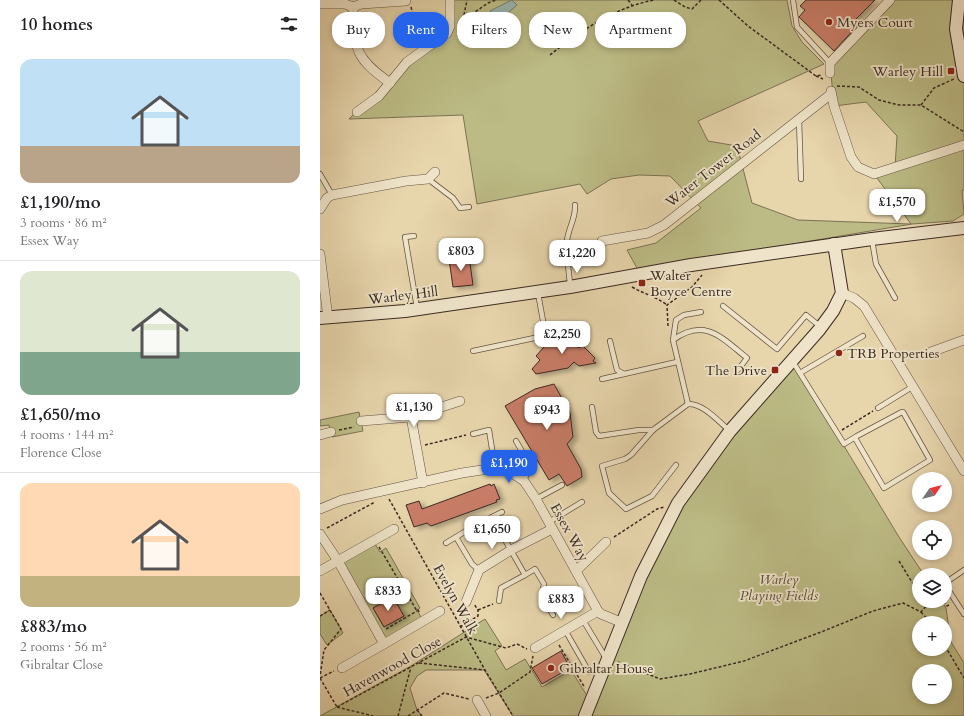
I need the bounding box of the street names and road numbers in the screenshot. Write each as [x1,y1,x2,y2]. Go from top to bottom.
street label: Water Tower Road [661,125,765,212]
street label: Warley Hill [366,282,440,309]
street label: Essex Way [546,500,594,565]
street label: Evelyn Walk [429,561,483,638]
street label: Havenwood Close [340,632,445,701]

